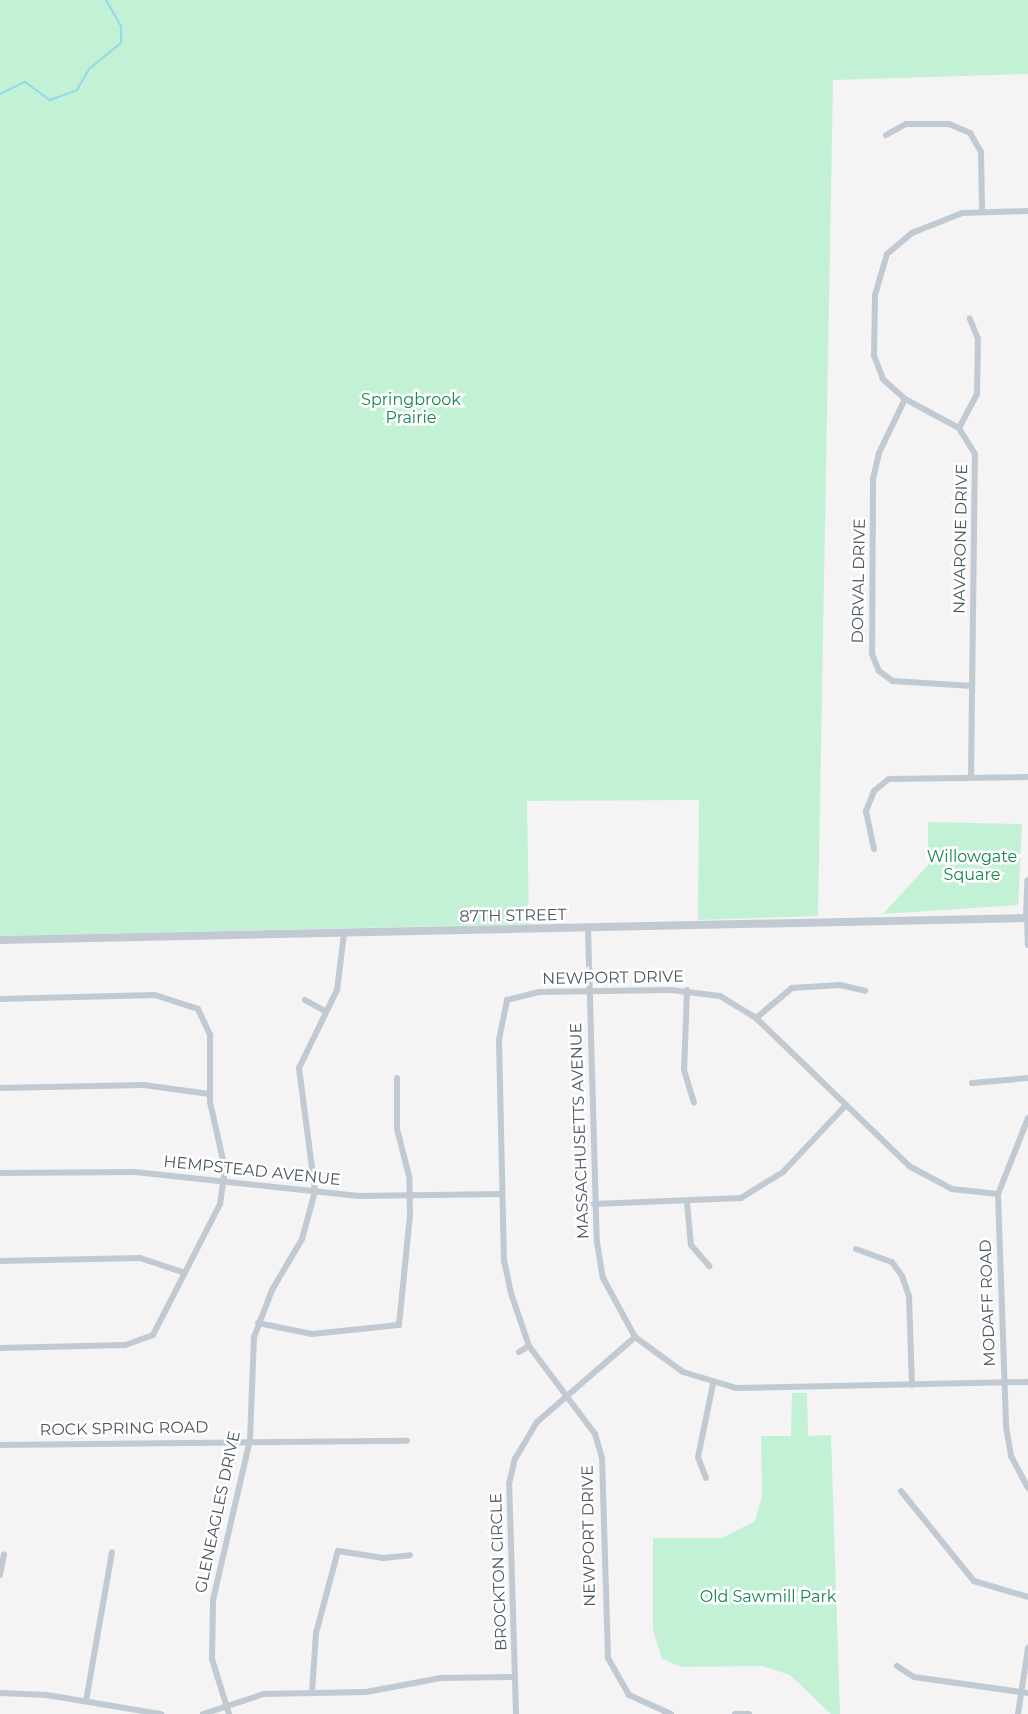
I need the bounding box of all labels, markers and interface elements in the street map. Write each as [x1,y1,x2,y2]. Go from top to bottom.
park label: Springbrook Prairie [361,390,461,428]
street label: NAVARONE DRIVE [950,464,972,614]
street label: DORVAL DRIVE [848,518,870,644]
park label: Willowgate Square [927,847,1017,885]
street label: 87TH STREET [459,905,567,927]
street label: NEWPORT DRIVE [542,967,684,989]
street label: MASSACHUSETTS AVENUE [567,1022,593,1240]
street label: HEMPSTEAD AVENUE [163,1152,341,1190]
street label: MODAFF ROAD [976,1239,1000,1367]
street label: ROCK SPRING ROAD [40,1418,208,1440]
street label: GLENEAGLES DRIVE [191,1429,245,1595]
street label: NEWPORT DRIVE [578,1465,600,1607]
street label: BROCKTON CIRCLE [487,1493,511,1651]
park label: Old Sawmill Park [700,1587,836,1607]

